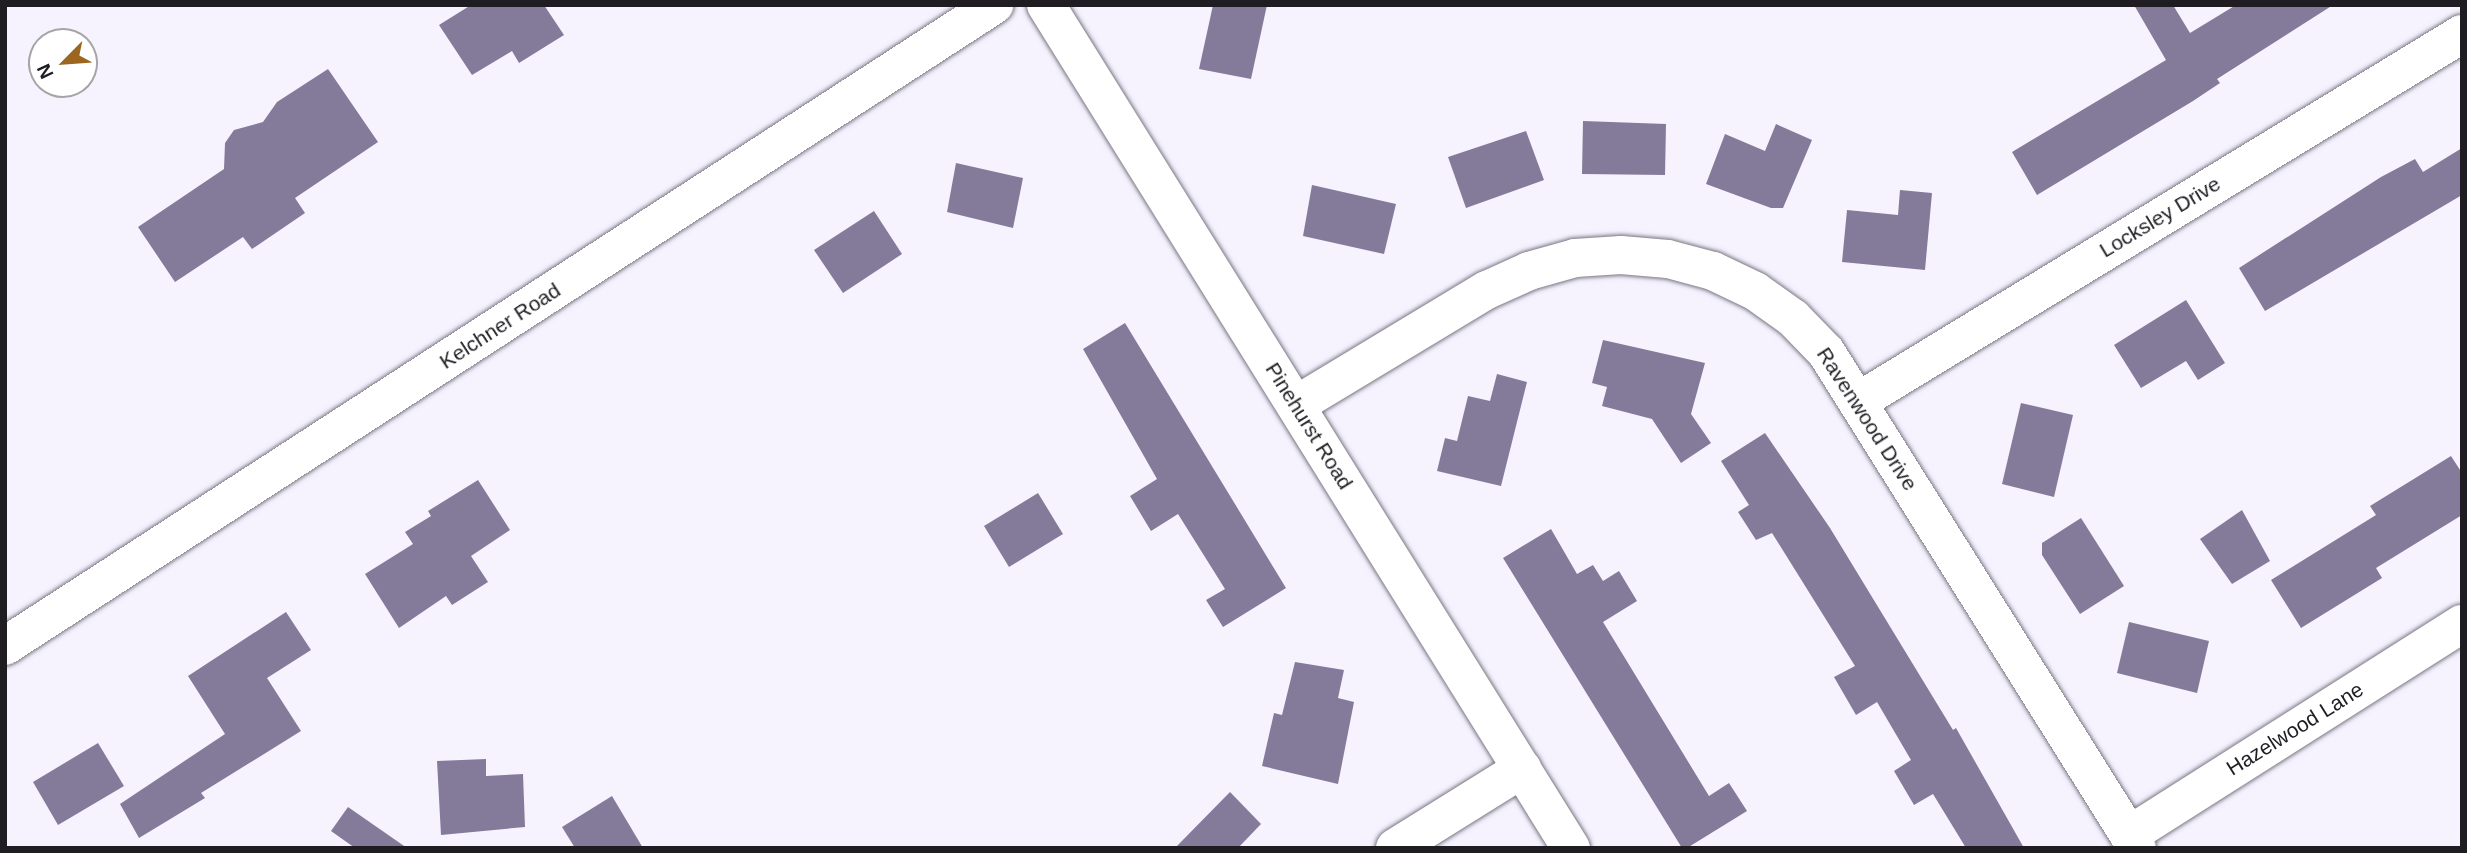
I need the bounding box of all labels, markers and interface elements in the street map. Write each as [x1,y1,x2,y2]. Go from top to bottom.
north arrow [28,28,98,98]
text: N [33,61,58,82]
street label: Locksley Drive [2095,171,2225,263]
street label: Kelchner Road [435,278,565,374]
street label: Ravenwood Drive [1811,343,1923,495]
street label: Pinehurst Road [1260,358,1358,494]
street label: Hazelwood Lane [2222,677,2368,781]

